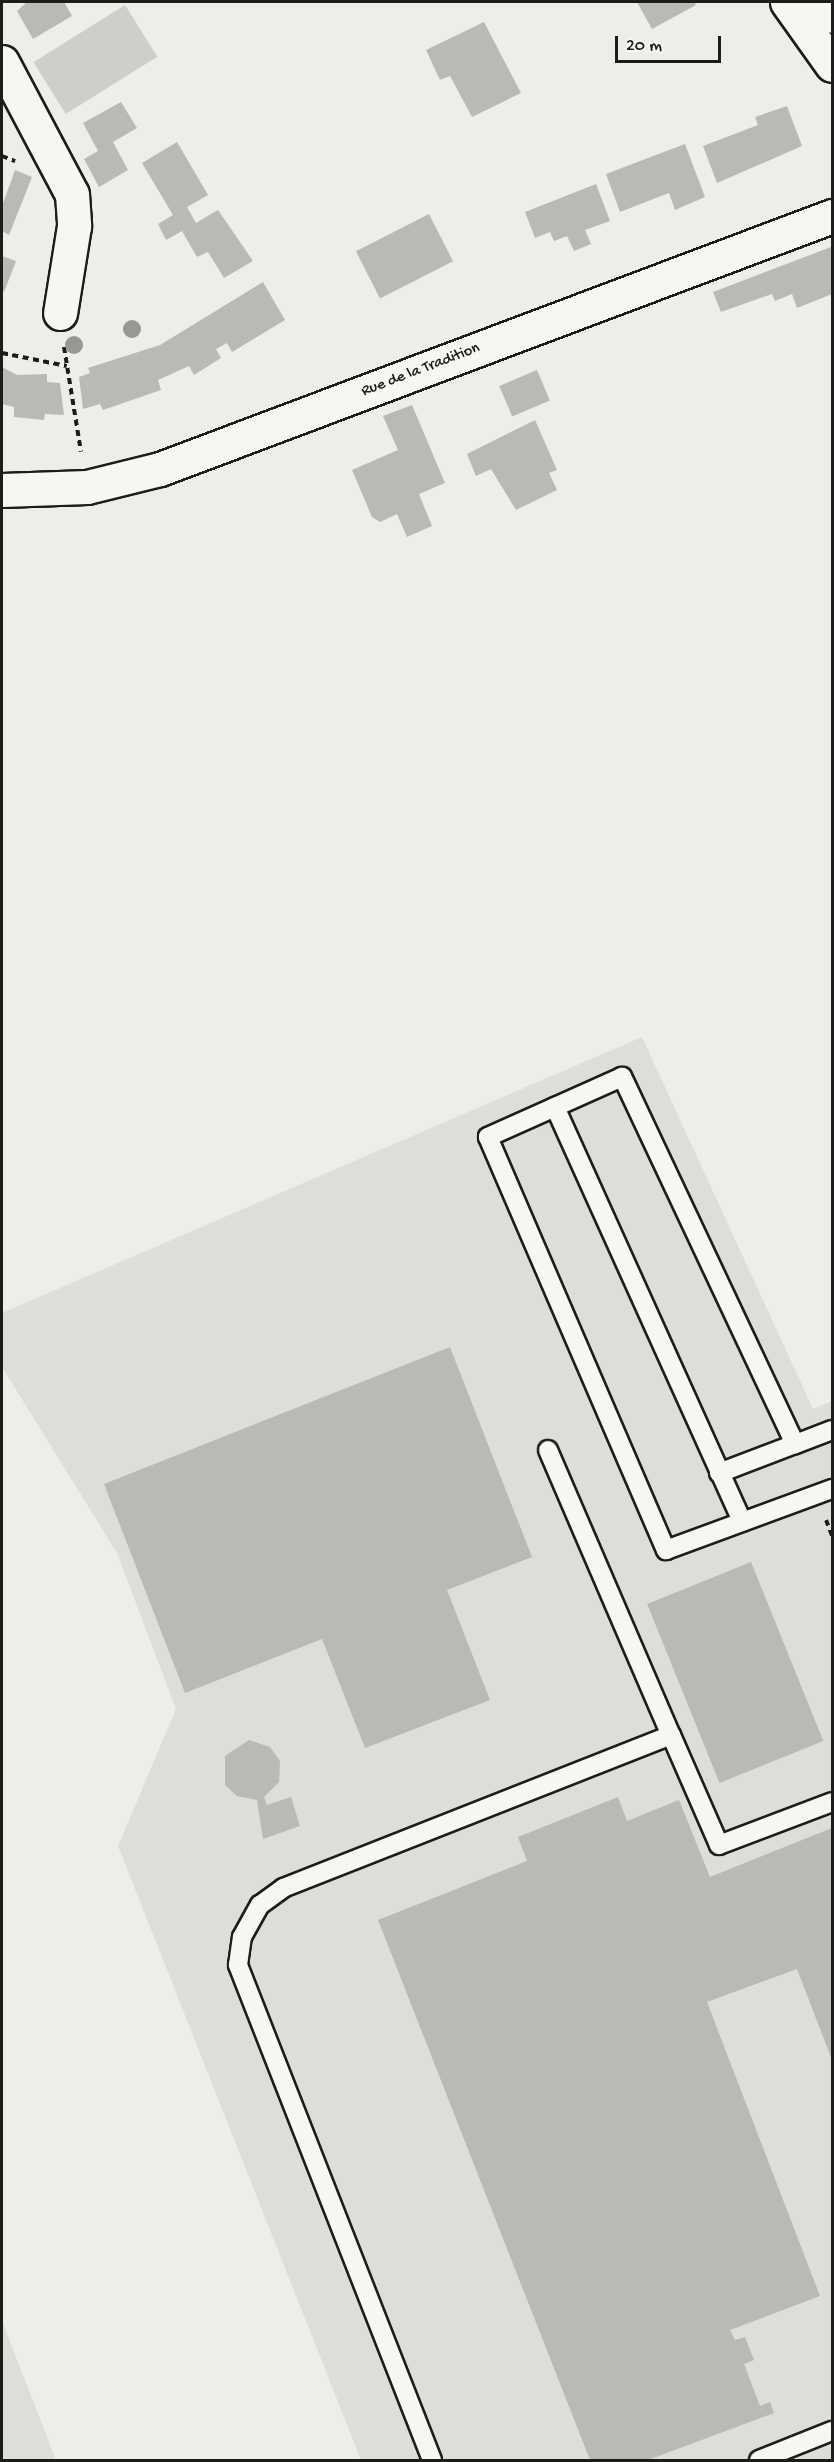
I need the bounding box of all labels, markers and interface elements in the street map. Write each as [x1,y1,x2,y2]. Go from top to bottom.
scale bar [618,24,724,62]
text: 20 m [626,36,662,57]
street label: Rue de la Tradition [359,340,483,402]

